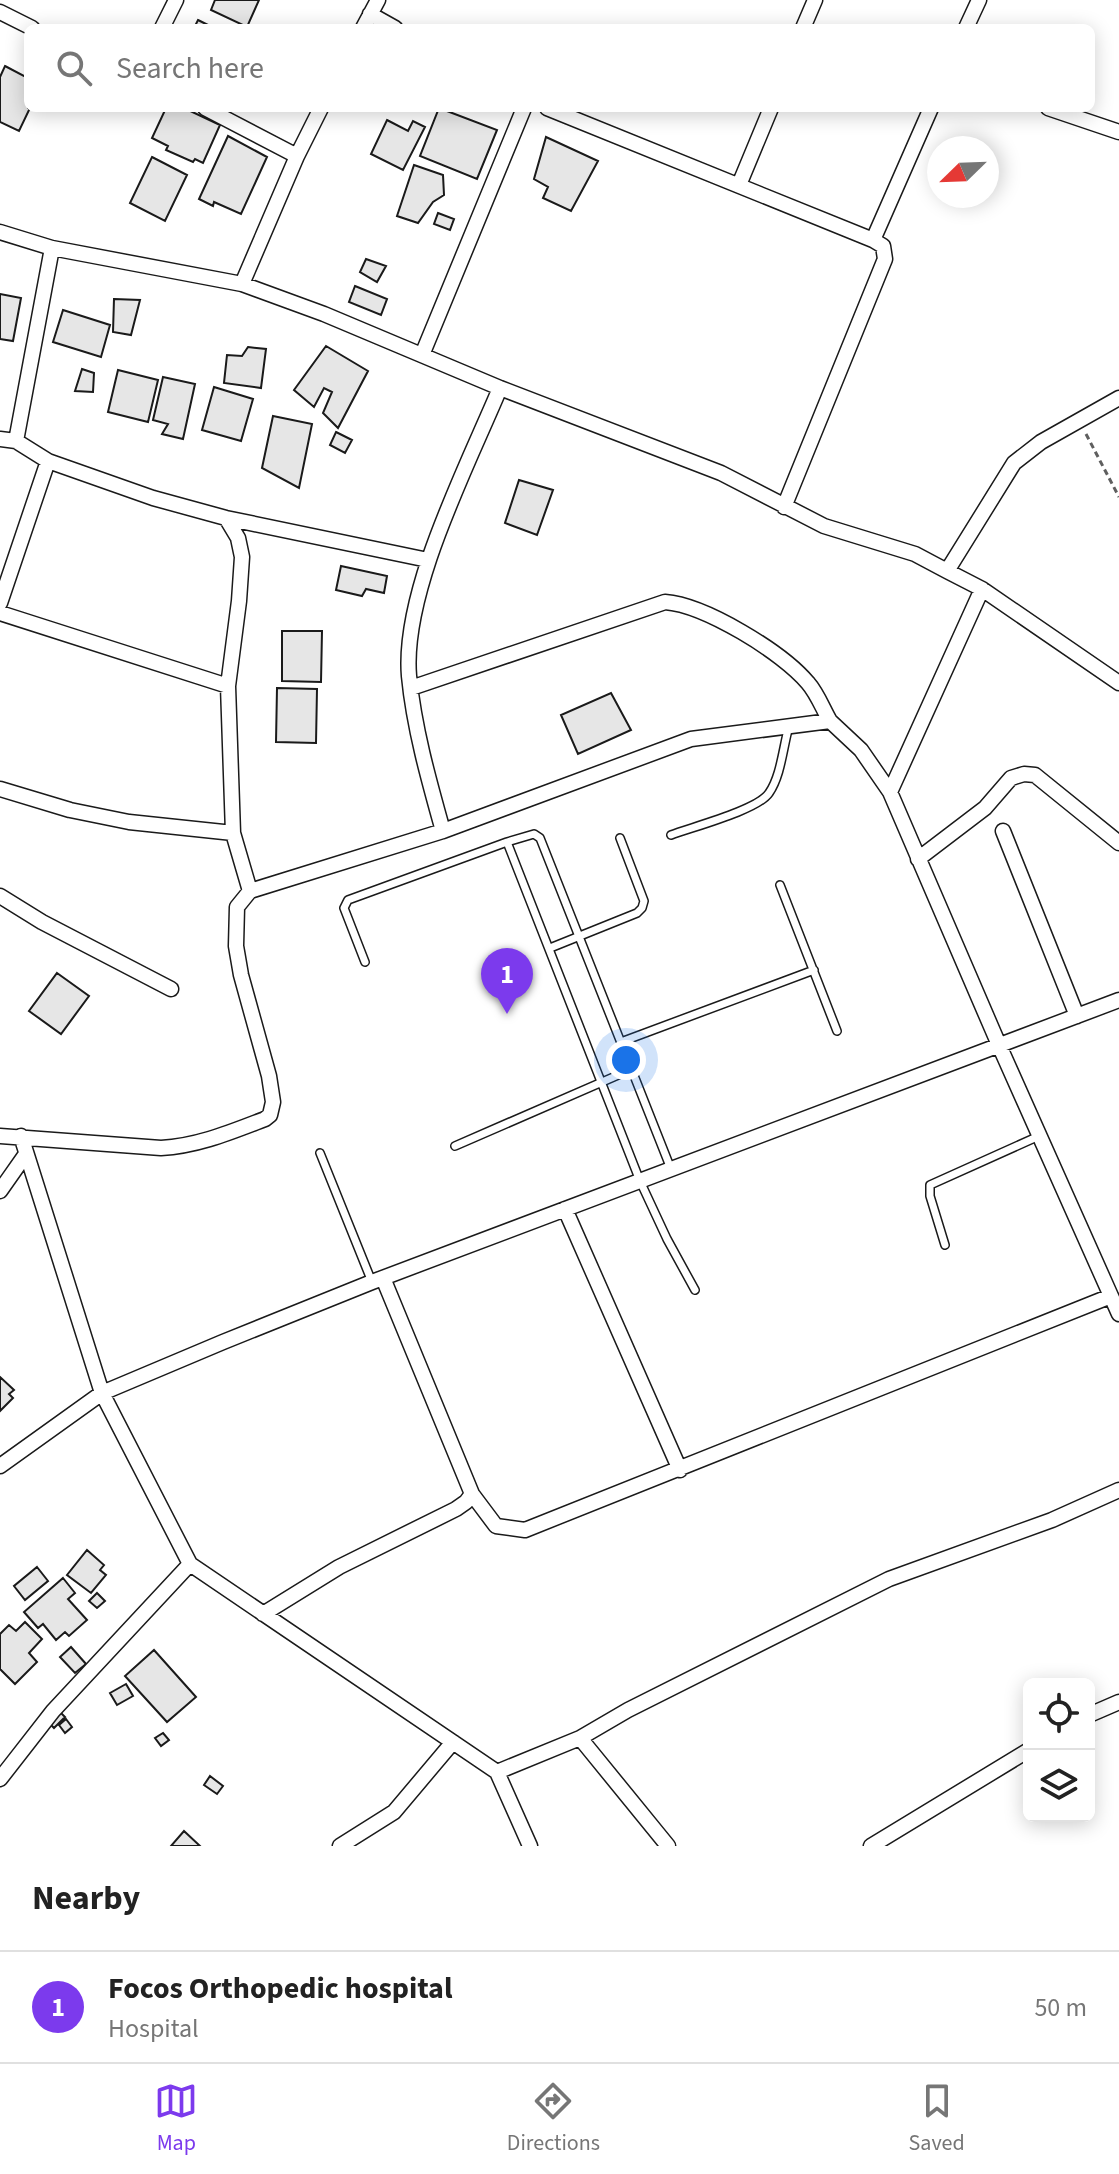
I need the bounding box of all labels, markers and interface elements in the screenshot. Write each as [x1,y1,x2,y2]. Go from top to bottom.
search box [24,24,1095,112]
icon: search [52,46,96,90]
text: Search here [116,47,264,90]
north arrow [927,136,999,208]
pin: 1 [481,948,533,1014]
your location [606,1040,646,1080]
map controls [1023,1678,1095,1822]
button: locate [1023,1678,1095,1750]
button: layers [1023,1750,1095,1822]
text: Nearby [32,1874,140,1923]
text: Focos Orthopedic hospital [108,1967,452,2010]
text: 1 [51,1989,65,2026]
text: 50 m [1034,1989,1087,2026]
text: Hospital [108,2010,199,2047]
tab: Map [154,2079,198,2159]
tab: Directions [507,2079,600,2159]
tab: Saved [909,2079,965,2159]

